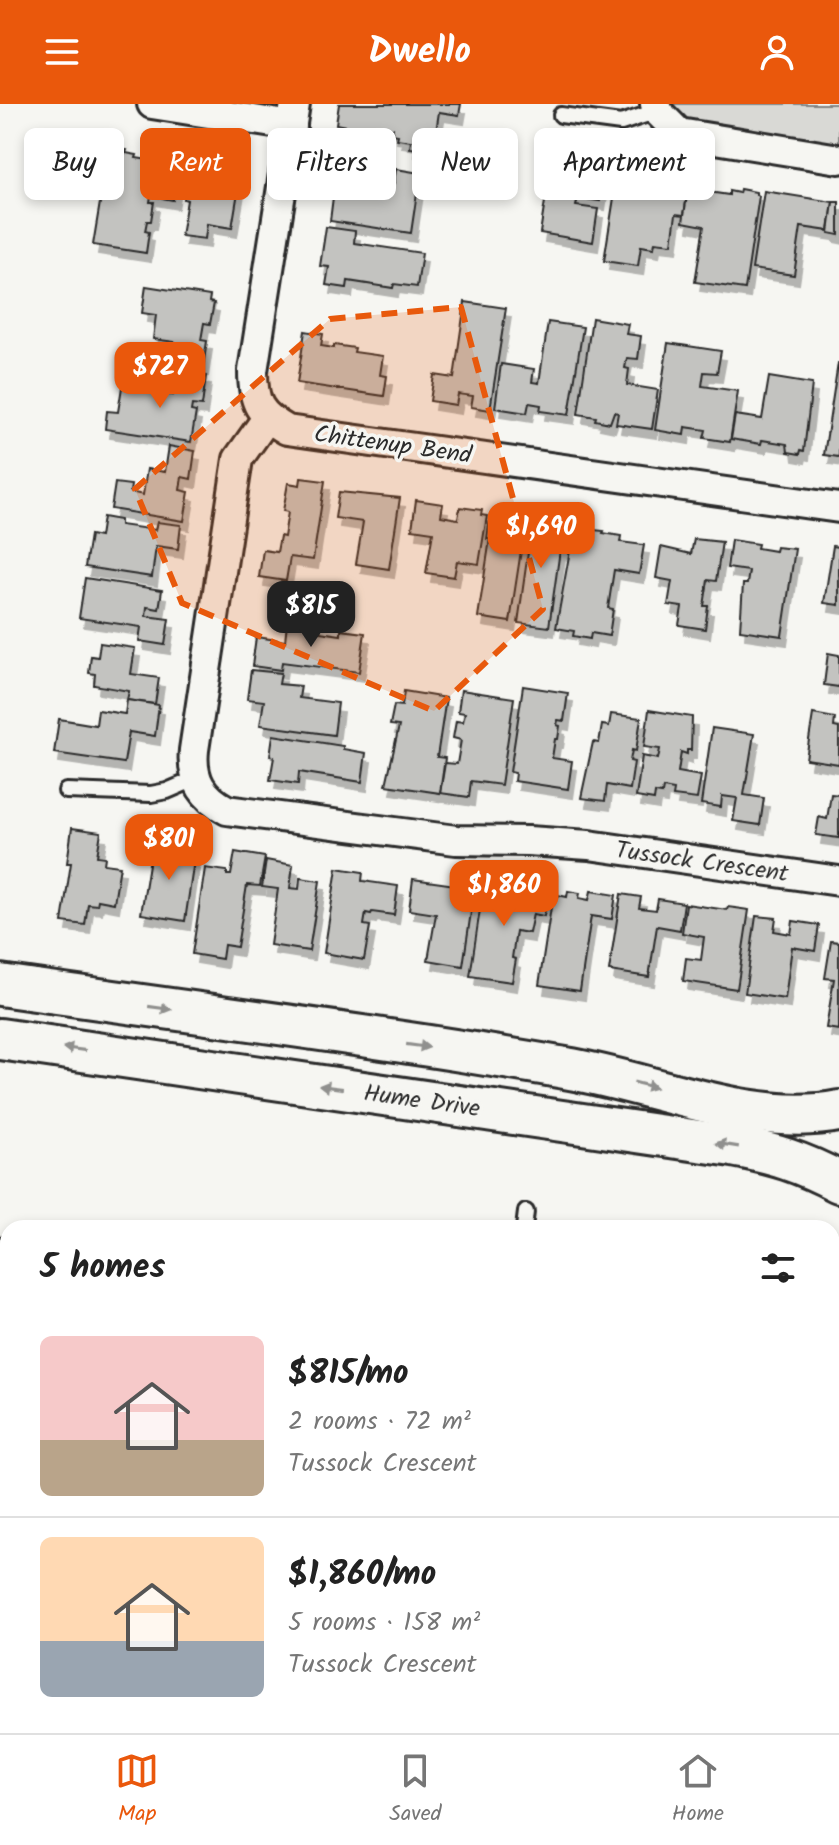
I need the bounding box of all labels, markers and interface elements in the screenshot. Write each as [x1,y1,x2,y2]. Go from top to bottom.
text: Dwello [368,24,471,81]
icon: menu [40,30,84,74]
icon: person [755,30,799,74]
chip: Buy [24,128,124,200]
chip: Rent [140,128,251,200]
chip: Filters [267,128,396,200]
chip: New [412,128,518,200]
chip: Apartment [534,128,715,200]
pin: $727 [113,342,207,410]
text: $727 [132,347,188,389]
street label: Chittenup Bend [312,415,475,476]
pin: $1,690 [476,502,606,570]
text: $1,690 [506,507,576,549]
pin: $815 [264,581,358,649]
text: $815 [285,586,337,628]
pin: $801 [122,814,216,882]
text: $801 [143,819,195,861]
street label: Tussock Crescent [613,831,791,894]
pin: $1,860 [439,860,569,928]
text: $1,860 [468,865,540,907]
one-way arrow [148,1002,173,1015]
one-way arrow [406,1040,431,1053]
one-way arrow [61,1042,86,1055]
street label: Hume Drive [361,1074,483,1129]
one-way arrow [319,1080,344,1093]
one-way arrow [632,1080,657,1092]
one-way arrow [714,1139,739,1151]
text: 5 homes [40,1241,165,1295]
icon: filters [756,1246,800,1290]
text: $815/mo [288,1347,409,1401]
icon: home [104,1368,200,1464]
text: 2 rooms · 72 m² [288,1401,471,1443]
text: Tussock Crescent [288,1443,477,1485]
text: $1,860/mo [288,1548,436,1602]
icon: home [104,1569,200,1665]
text: 5 rooms · 158 m² [288,1602,480,1644]
text: Tussock Crescent [288,1644,477,1686]
tab: Map [115,1749,159,1832]
tab: Saved [389,1749,442,1832]
tab: Home [672,1749,724,1832]

